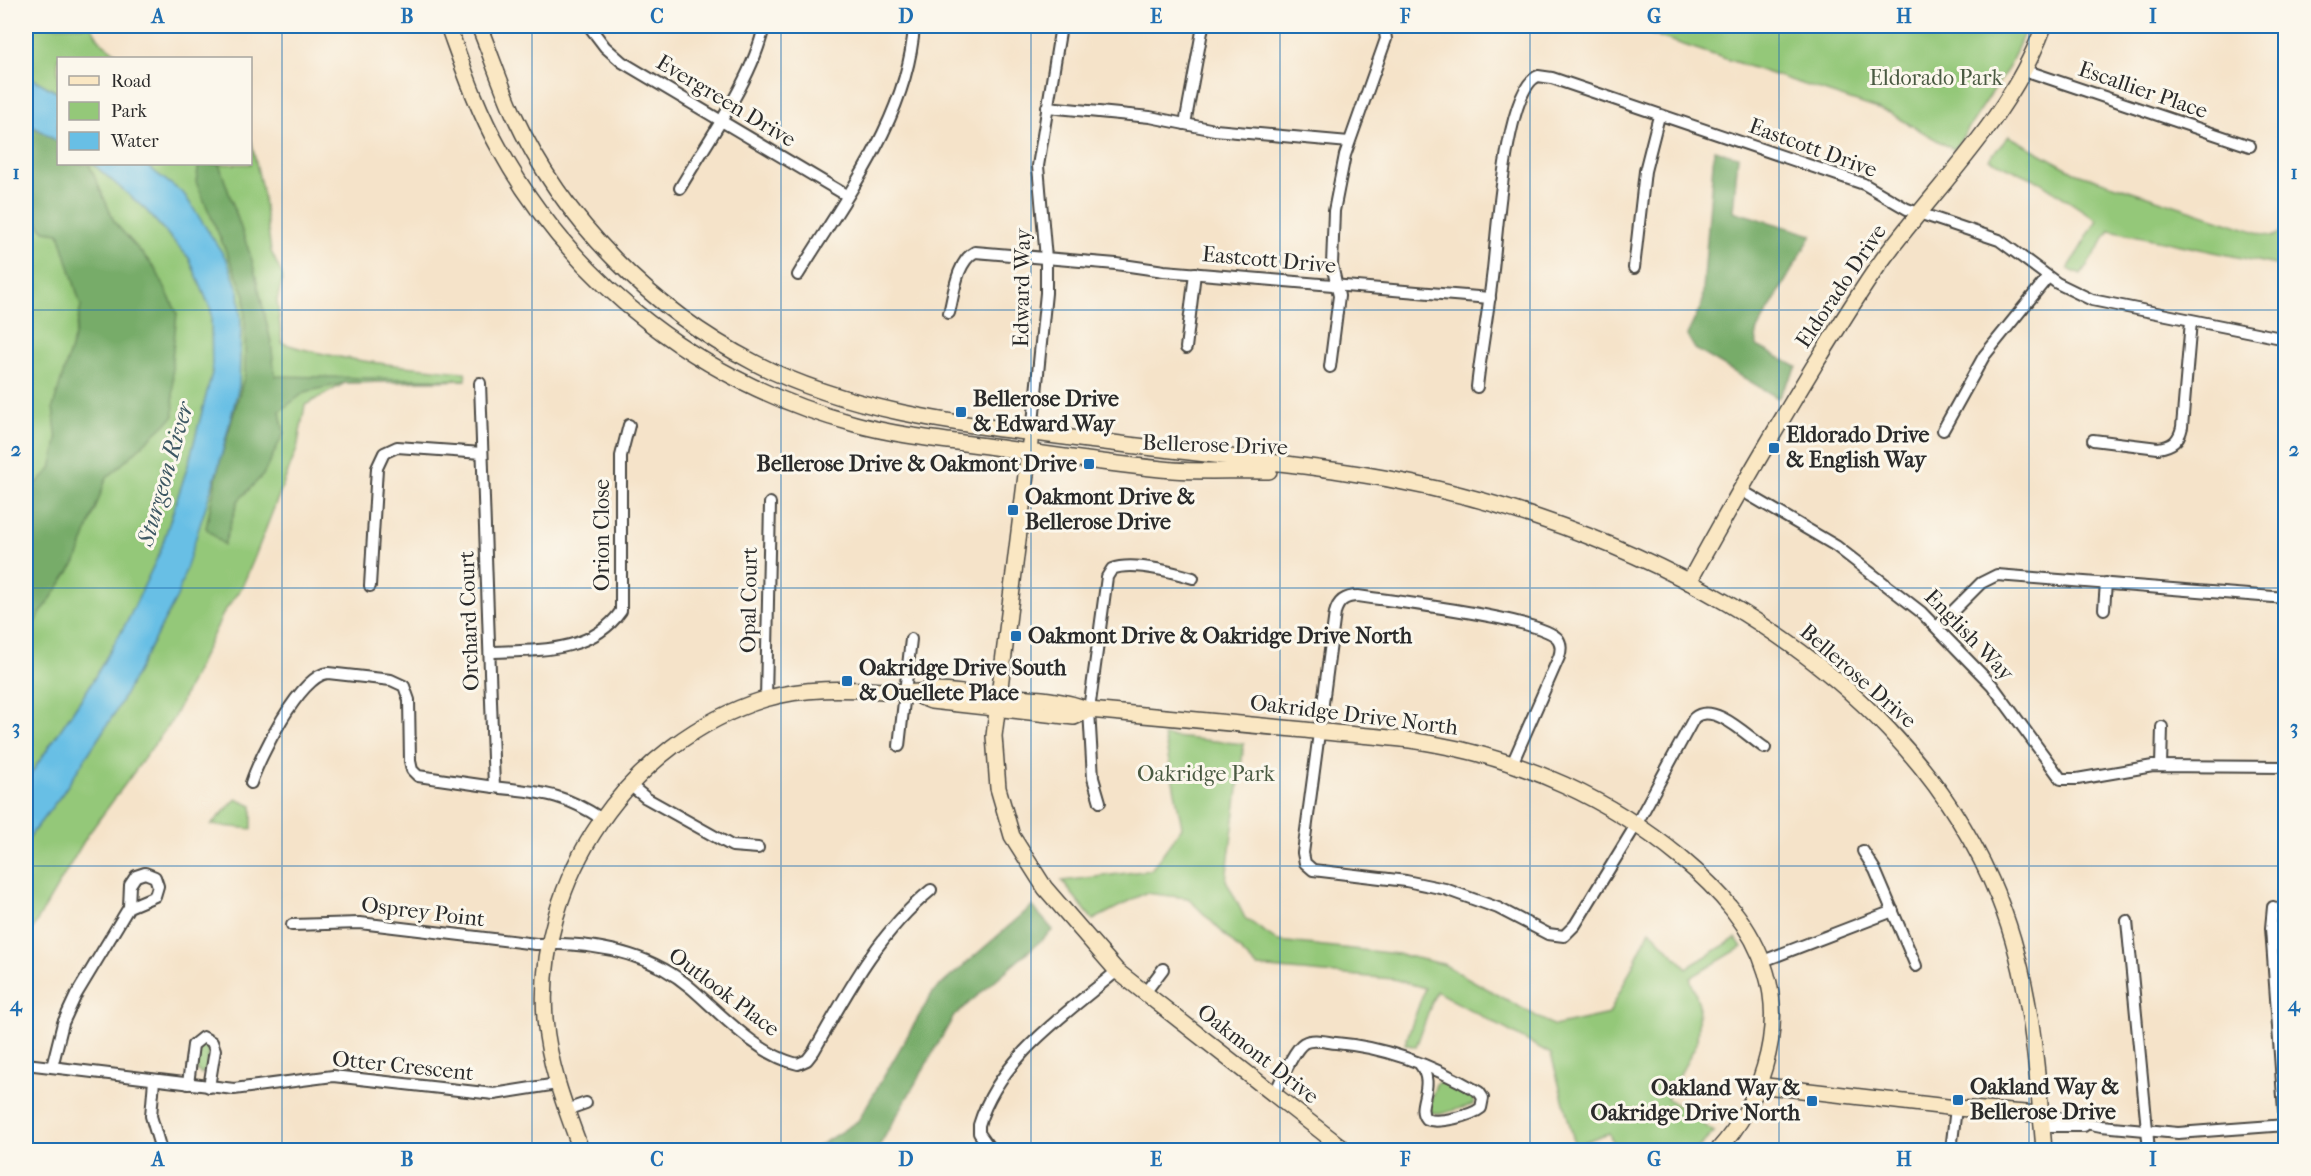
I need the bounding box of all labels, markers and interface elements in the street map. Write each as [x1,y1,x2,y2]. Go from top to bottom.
text: A [150,5,166,28]
text: B [400,5,414,28]
text: C [650,5,664,28]
text: D [898,5,914,28]
text: E [1150,5,1162,28]
text: F [1399,5,1411,28]
text: G [1647,5,1661,28]
text: H [1896,5,1912,28]
text: I [2149,5,2157,28]
street label: Evergreen Drive [652,49,800,153]
street label: Escallier Place [2075,56,2211,124]
legend [57,57,252,165]
park label: Eldorado Park [1869,65,2003,91]
text: Road [111,71,151,92]
text: Park [111,101,148,122]
street label: Eastcott Drive [1745,113,1881,183]
text: Water [110,131,159,152]
text: 1 [12,161,20,184]
text: 1 [2290,161,2298,184]
street label: Eldorado Drive [1790,219,1892,353]
street label: Edward Way [1008,227,1036,348]
street label: Eastcott Drive [1201,241,1337,279]
place label: Bellerose Drive & Edward Way [973,386,1119,437]
water label: Sturgeon River [131,397,200,550]
marker: Bellerose Drive & Edward Way [954,405,968,419]
place label: Eldorado Drive & English Way [1786,422,1930,473]
street label: Bellerose Drive [1142,429,1288,461]
text: 2 [11,438,21,461]
text: 2 [2289,438,2299,461]
marker: Eldorado Drive & English Way [1767,441,1781,455]
place label: Bellerose Drive & Oakmont Drive [757,451,1077,477]
marker: Bellerose Drive & Oakmont Drive [1082,457,1096,471]
street label: Orion Close [589,479,615,591]
place label: Oakmont Drive & Bellerose Drive [1025,484,1195,535]
marker: Oakmont Drive & Bellerose Drive [1006,503,1020,517]
street label: Opal Court [735,547,763,653]
street label: Orchard Court [454,550,484,692]
street label: English Way [1919,584,2020,687]
street label: Bellerose Drive [1794,618,1922,734]
place label: Oakmont Drive & Oakridge Drive North [1028,623,1413,649]
marker: Oakmont Drive & Oakridge Drive North [1009,629,1023,643]
place label: Oakridge Drive South & Ouellete Place [859,655,1067,706]
marker: Oakridge Drive South & Ouellete Place [840,674,854,688]
street label: Oakridge Drive North [1248,689,1460,741]
text: 3 [12,716,20,739]
text: 3 [2290,716,2298,739]
park label: Oakridge Park [1137,761,1276,787]
street label: Osprey Point [360,892,486,932]
street label: Outlook Place [664,942,785,1042]
text: 4 [9,993,23,1017]
text: 4 [2287,993,2301,1017]
street label: Oakmont Drive [1192,998,1324,1110]
street label: Otter Crescent [331,1046,475,1086]
place label: Oakland Way & Bellerose Drive [1970,1074,2119,1125]
place label: Oakland Way & Oakridge Drive North [1590,1075,1801,1126]
marker: Oakland Way & Bellerose Drive [1951,1093,1965,1107]
marker: Oakland Way & Oakridge Drive North [1805,1094,1819,1108]
text: A [150,1148,166,1171]
text: B [400,1148,414,1171]
text: C [650,1148,664,1171]
text: D [898,1148,914,1171]
text: E [1150,1148,1162,1171]
text: F [1399,1148,1411,1171]
text: G [1647,1148,1661,1171]
text: H [1896,1148,1912,1171]
text: I [2149,1148,2157,1171]

